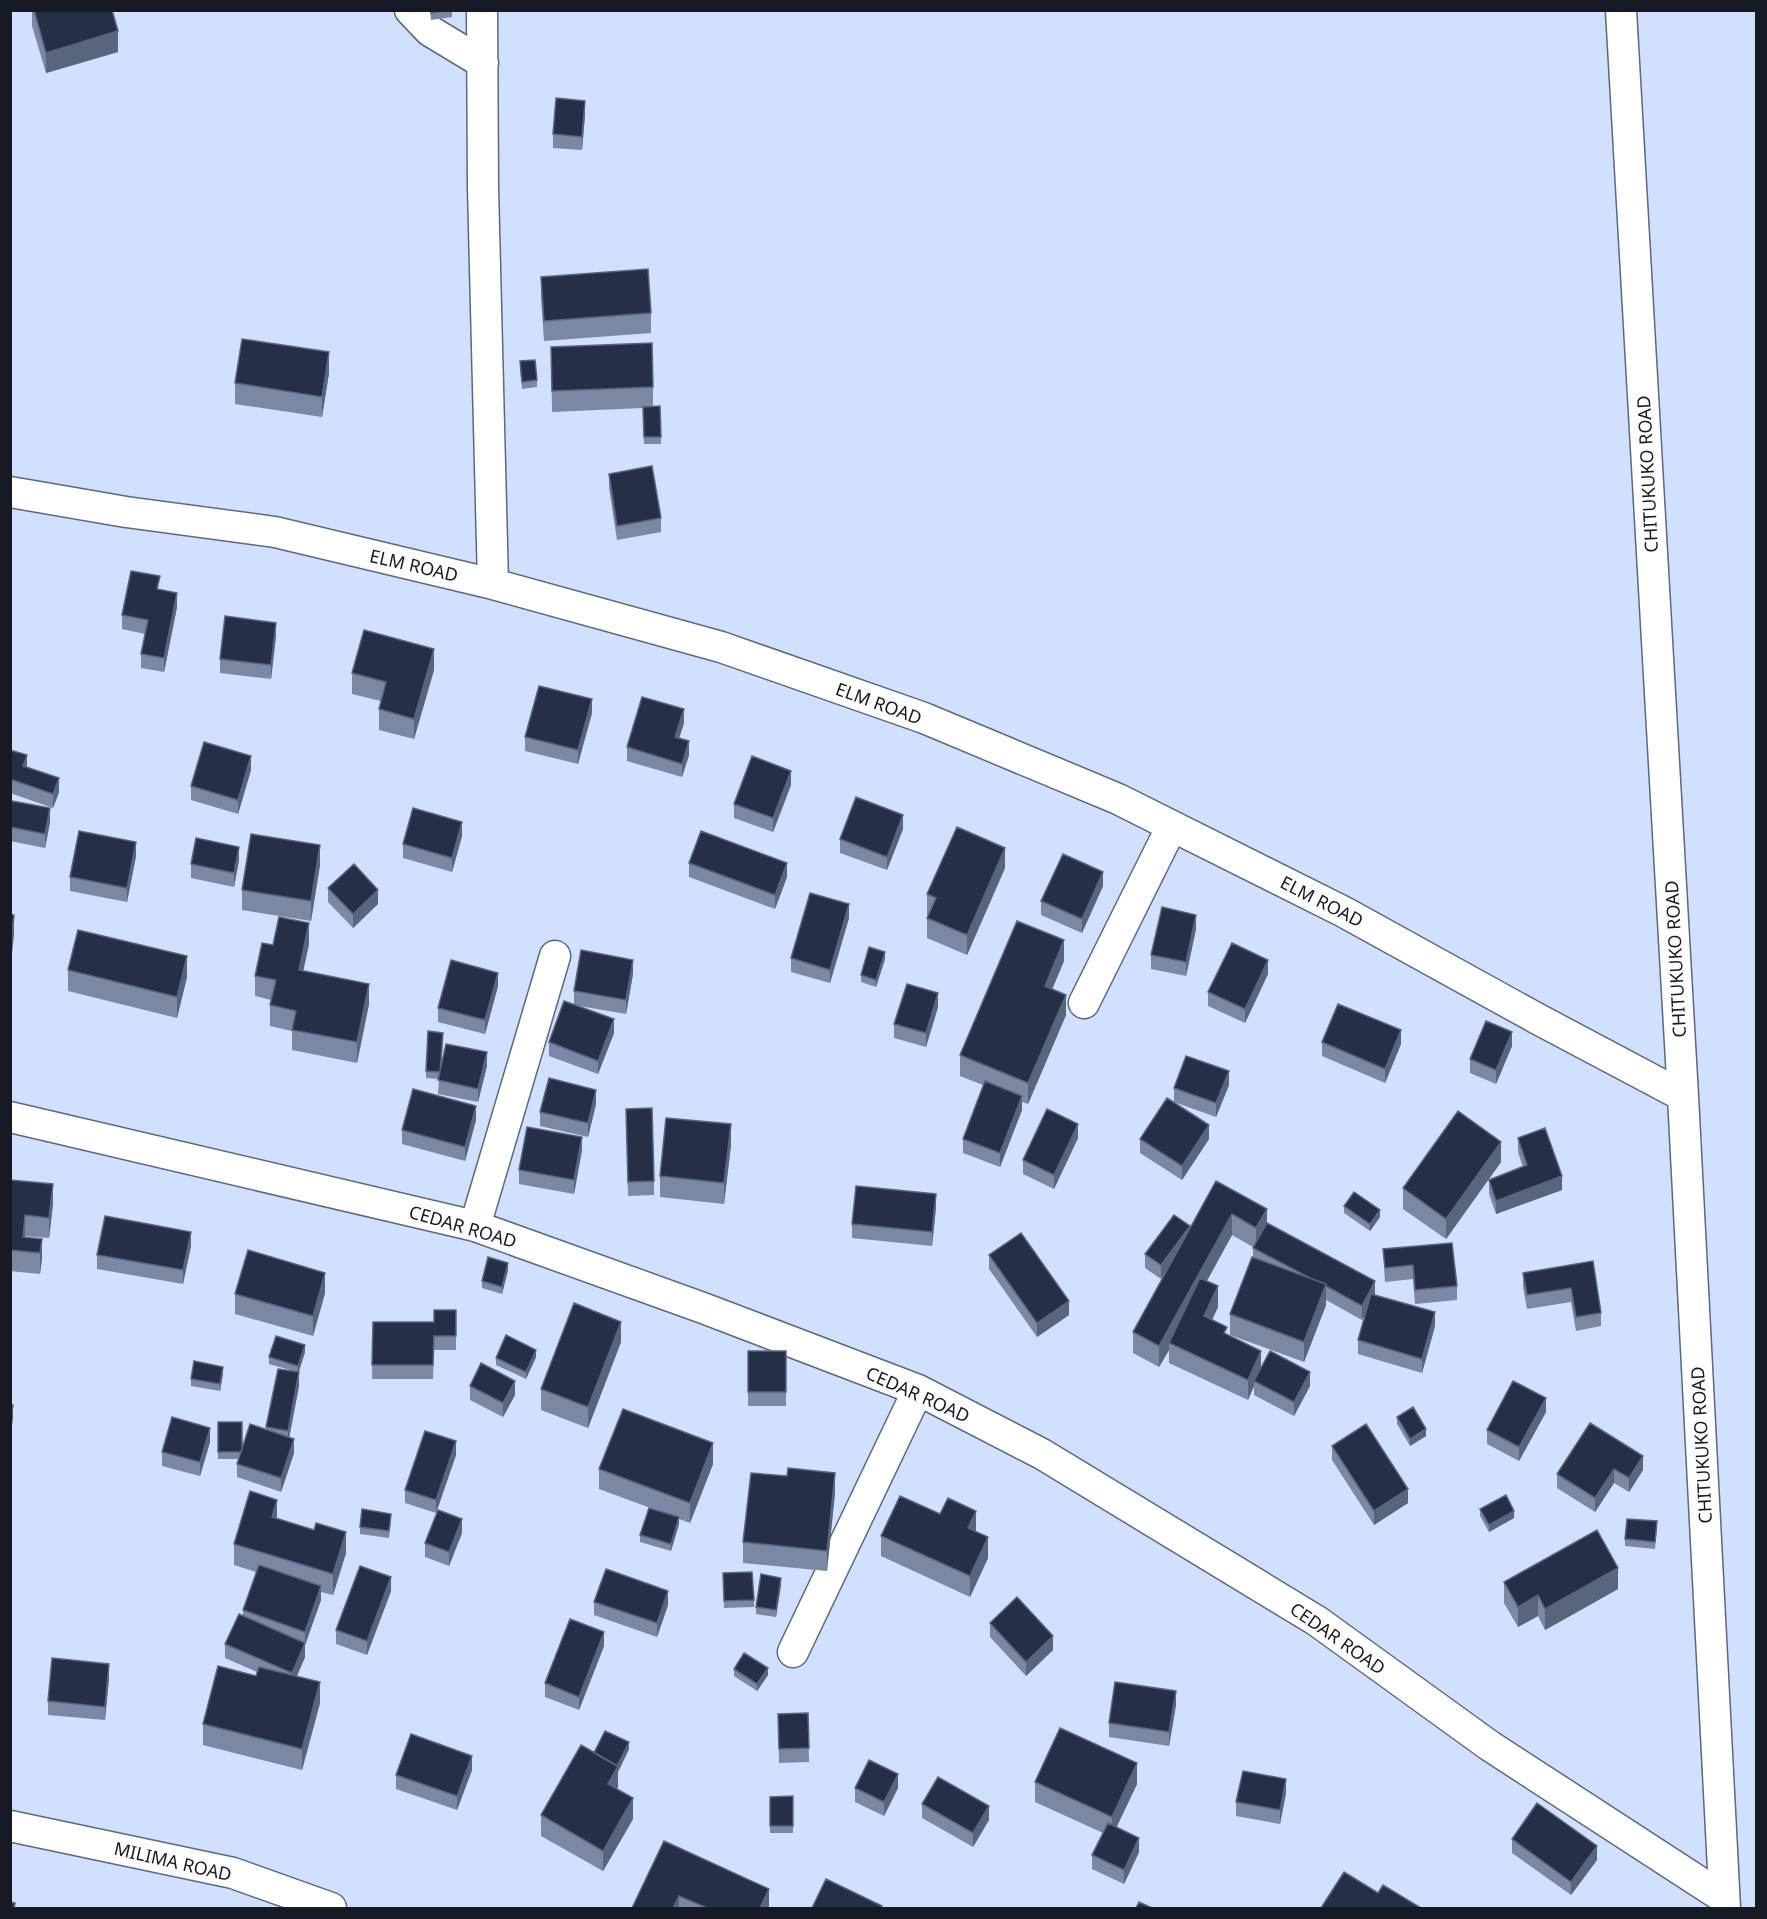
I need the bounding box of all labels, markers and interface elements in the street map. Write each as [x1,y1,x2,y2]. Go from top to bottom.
street label: CHITUKUKO ROAD [1631,395,1663,553]
street label: ELM ROAD [367,543,461,587]
street label: ELM ROAD [833,676,925,730]
street label: ELM ROAD [1276,870,1368,932]
street label: CHITUKUKO ROAD [1659,880,1691,1038]
street label: CEDAR ROAD [406,1199,520,1253]
street label: CEDAR ROAD [862,1360,974,1428]
street label: CHITUKUKO ROAD [1685,1366,1717,1524]
street label: CEDAR ROAD [1286,1596,1390,1680]
street label: MILIMA ROAD [112,1836,234,1886]

